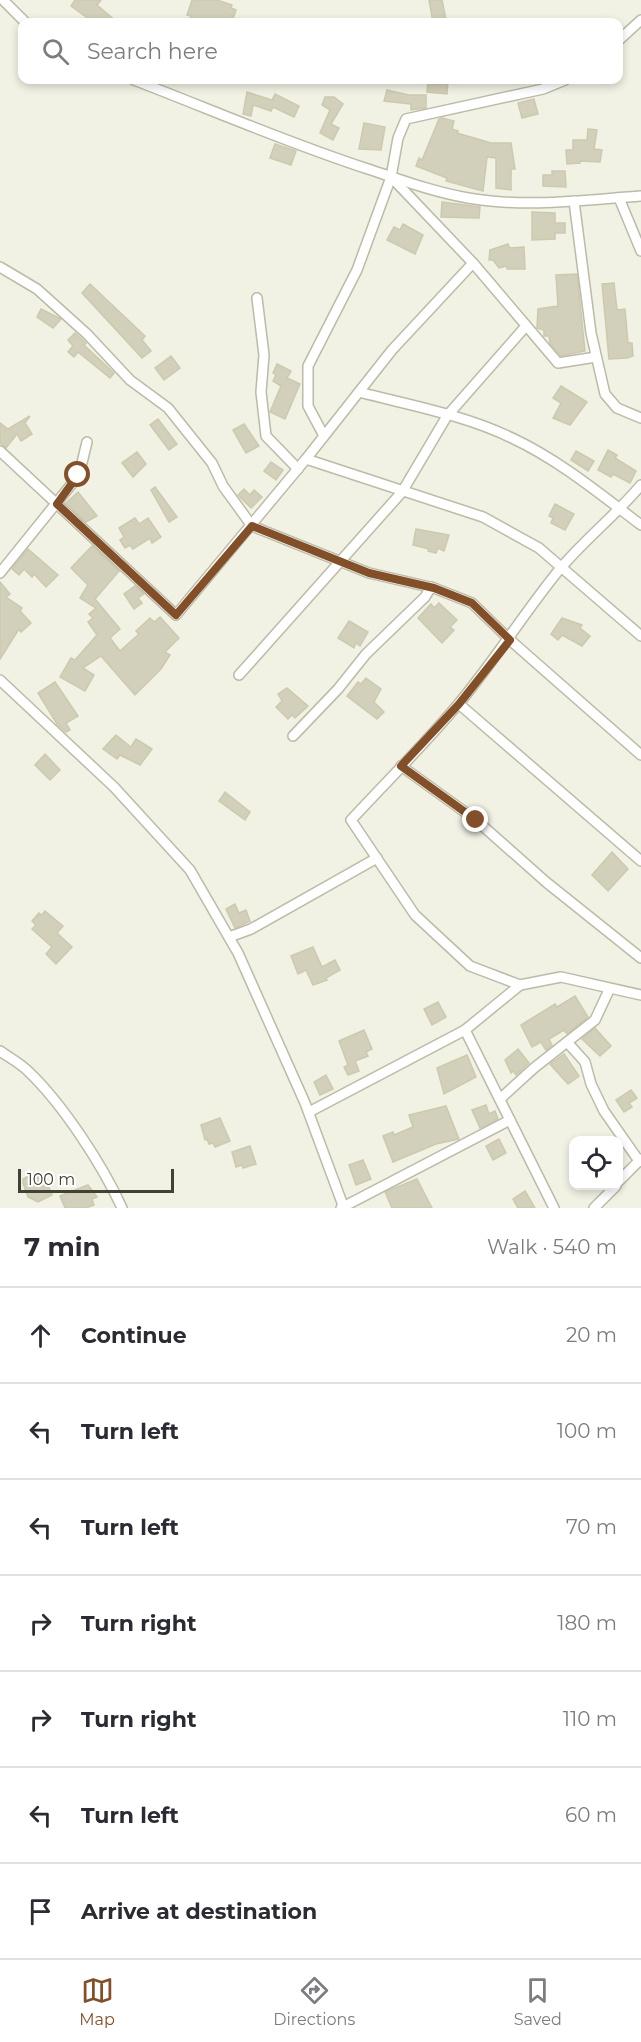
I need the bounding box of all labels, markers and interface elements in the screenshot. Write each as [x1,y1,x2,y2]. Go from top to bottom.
search box [18,18,623,84]
icon: search [39,35,72,68]
text: Search here [87,38,218,65]
route start [64,461,90,487]
route end [462,806,488,832]
map controls [569,1136,623,1190]
button: locate [569,1136,623,1190]
scale bar [18,1166,174,1194]
text: 100 m [27,1170,75,1189]
text: 7 min [24,1231,101,1263]
text: Walk · 540 m [487,1235,617,1259]
icon: ahead [24,1319,57,1352]
text: Continue [81,1322,187,1349]
text: 20 m [566,1323,617,1347]
icon: left [24,1415,57,1448]
text: Turn left [81,1418,179,1445]
text: 100 m [557,1419,617,1443]
icon: left [24,1511,57,1544]
text: Turn left [81,1514,179,1541]
text: 70 m [566,1515,617,1539]
icon: right [24,1607,57,1640]
text: Turn right [81,1610,196,1637]
text: 180 m [557,1611,617,1635]
icon: right [24,1703,57,1736]
text: Turn right [81,1706,196,1733]
text: 110 m [563,1707,617,1731]
icon: left [24,1799,57,1832]
text: Turn left [81,1802,179,1829]
text: 60 m [565,1803,617,1827]
icon: arrive [24,1895,57,1928]
text: Arrive at destination [81,1898,317,1925]
tab: Map [79,1974,115,2029]
tab: Directions [273,1974,355,2029]
tab: Saved [514,1974,562,2029]

